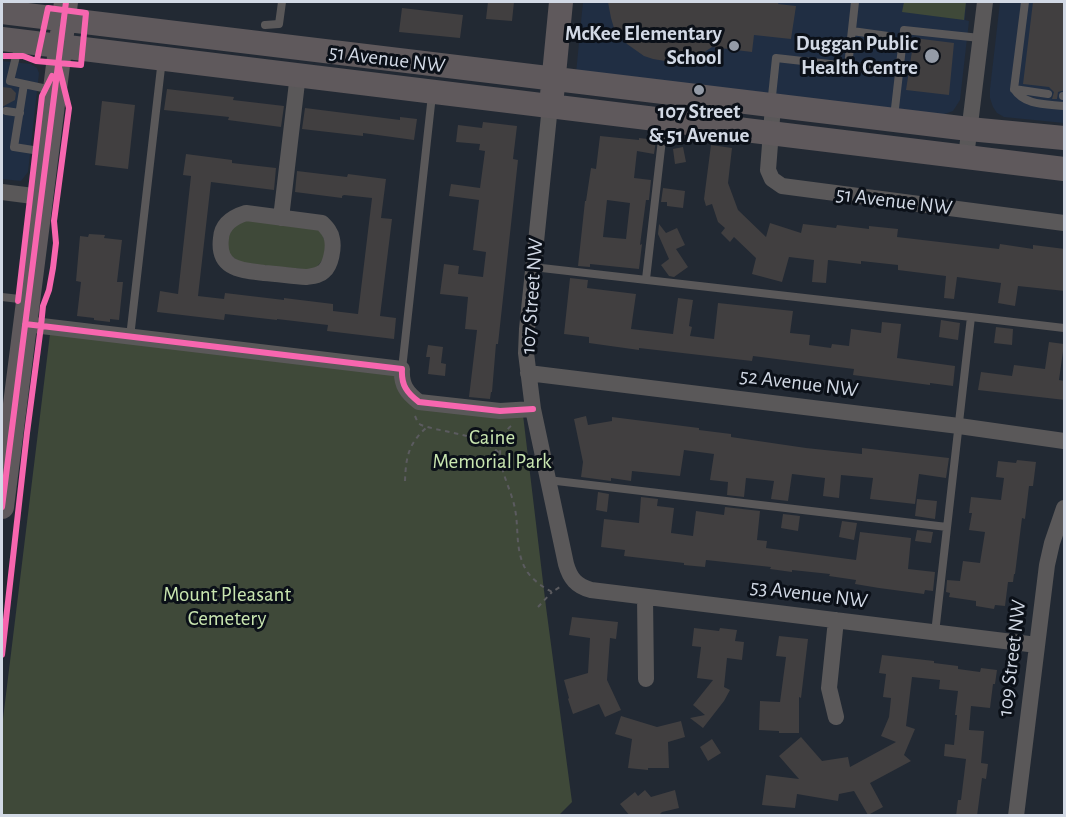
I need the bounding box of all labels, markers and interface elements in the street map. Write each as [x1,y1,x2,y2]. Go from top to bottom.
place label: McKee Elementary School [565,21,722,71]
place label: Duggan Public Health Centre [796,31,918,81]
street label: 51 Avenue NW [327,39,447,79]
marker: McKee Elementary School [727,39,741,53]
marker: Duggan Public Health Centre [923,47,941,65]
marker: 107 Street & 51 Avenue [692,83,706,97]
place label: 107 Street & 51 Avenue [649,99,749,149]
street label: 51 Avenue NW [834,181,954,221]
street label: 107 Street NW [515,237,549,355]
street label: 52 Avenue NW [738,363,860,403]
park label: Caine Memorial Park [432,425,552,475]
street label: 53 Avenue NW [749,574,869,614]
park label: Mount Pleasant Cemetery [163,582,291,632]
street label: 109 Street NW [992,598,1032,718]

